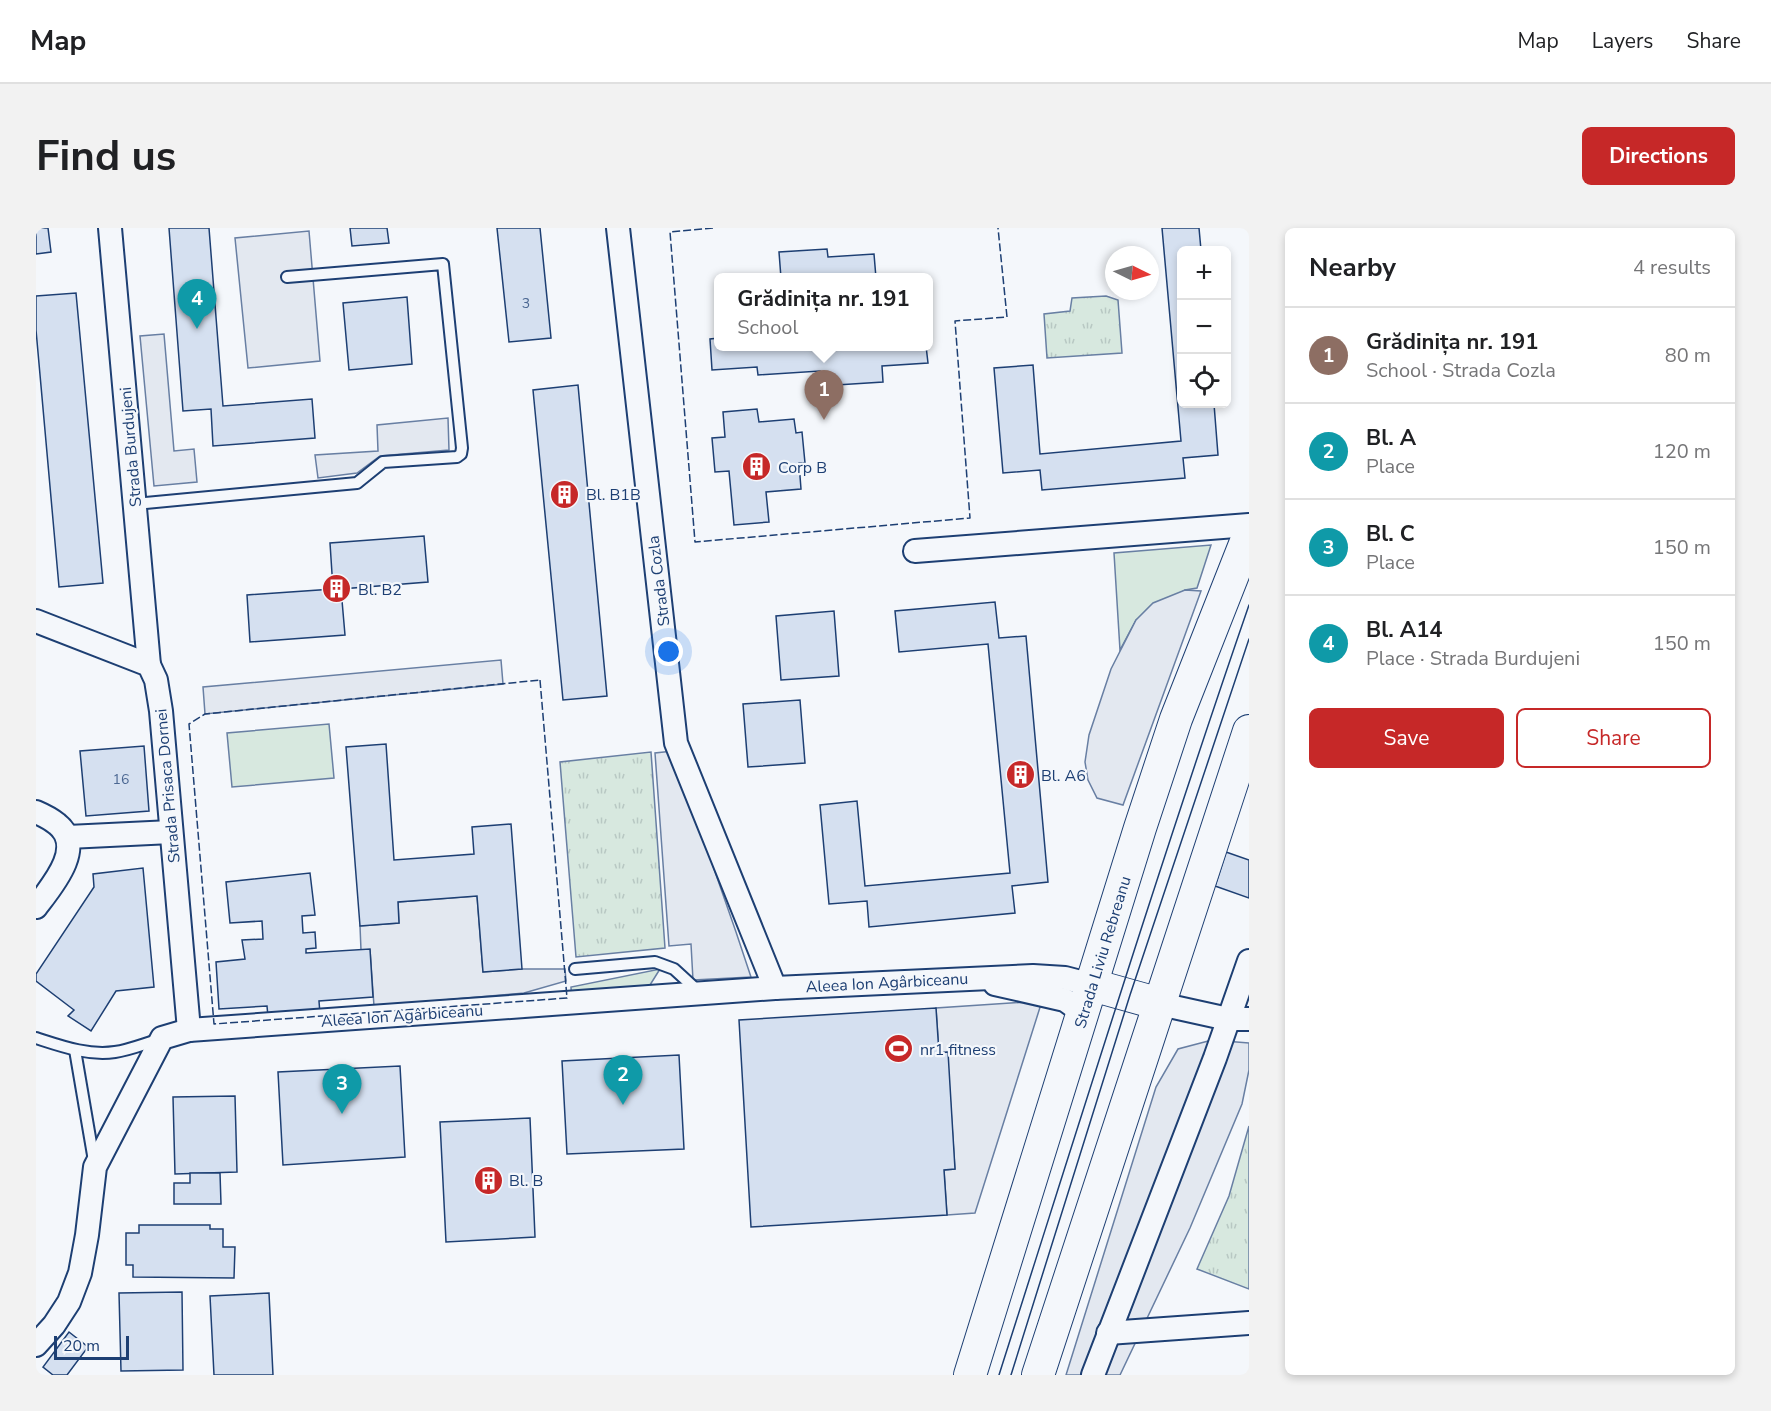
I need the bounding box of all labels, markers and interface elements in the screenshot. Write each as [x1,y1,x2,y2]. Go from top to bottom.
text: Map [30,22,86,60]
text: Map [1517,27,1559,55]
text: Layers [1592,27,1653,55]
text: Share [1686,27,1741,55]
button: Directions [1582,127,1735,185]
text: Find us [36,128,176,185]
north arrow [1105,246,1159,300]
map controls [1177,246,1231,408]
button: + [1177,246,1231,300]
text: Nearby [1309,250,1396,285]
text: 4 results [1633,254,1711,281]
popup [714,273,933,351]
pin: 4 [178,279,216,329]
text: Grădinița nr. 191 [737,284,910,314]
house number: 3 [522,294,530,313]
button: − [1177,300,1231,354]
text: School [737,314,798,341]
text: Grădinița nr. 191 [1366,327,1538,357]
text: 1 [1323,342,1335,369]
text: 80 m [1665,342,1711,369]
button: locate [1177,354,1231,408]
text: School · Strada Cozla [1366,357,1556,384]
pin: 1 [804,370,844,420]
street label: Strada Burdujeni [115,386,147,508]
text: Bl. A [1366,423,1416,453]
text: 2 [1323,438,1335,465]
text: 120 m [1653,438,1711,465]
building icon: Corp B [741,451,773,483]
text: Place [1366,453,1415,480]
place label: Corp B [778,457,827,479]
building icon: Bl. B1B [549,478,581,510]
place label: Bl. B1B [586,484,641,506]
text: Bl. C [1366,519,1415,549]
street label: Strada Cozla [643,534,675,627]
text: 3 [1323,534,1335,561]
text: 150 m [1653,534,1711,561]
text: Place [1366,549,1415,576]
building icon: Bl. B2 [321,573,353,605]
place label: Bl. B2 [358,579,402,601]
text: Bl. A14 [1366,615,1443,645]
text: 4 [1323,630,1335,657]
text: 150 m [1653,630,1711,657]
your location [654,637,683,666]
text: Place · Strada Burdujeni [1366,645,1580,672]
street label: Strada Prisaca Dornei [150,708,186,864]
button: Save [1309,708,1504,768]
button: Share [1516,708,1711,768]
building icon: Bl. A6 [1004,759,1036,791]
place label: Bl. A6 [1041,765,1086,787]
house number: 16 [113,770,129,789]
street label: Strada Liviu Rebreanu [1069,874,1137,1031]
street label: Aleea Ion Agârbiceanu [805,968,969,998]
street label: Aleea Ion Agârbiceanu [320,999,484,1033]
sports icon: nr1 fitness [883,1033,915,1065]
place label: nr1 fitness [920,1039,996,1061]
pin: 2 [604,1056,642,1105]
pin: 3 [322,1064,362,1114]
building icon: Bl. B [472,1164,504,1196]
place label: Bl. B [509,1170,543,1192]
scale bar [54,1333,129,1360]
text: 20 m [63,1335,100,1357]

